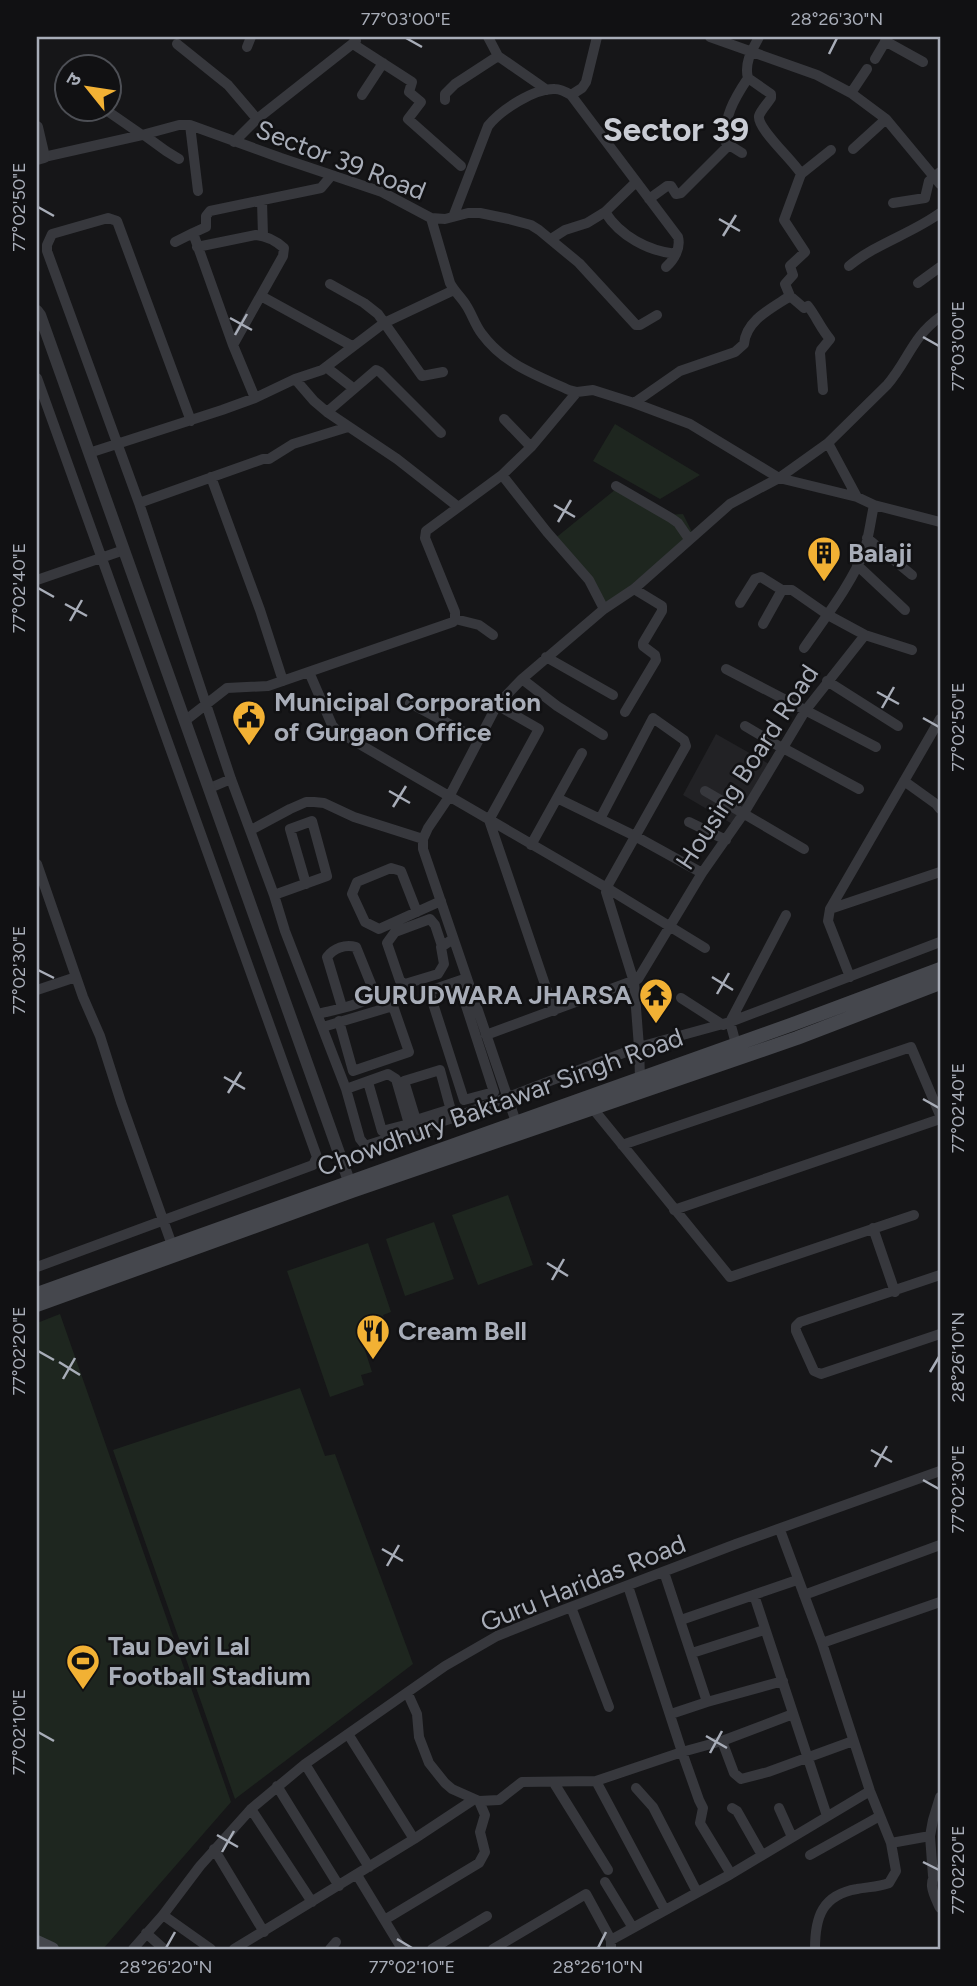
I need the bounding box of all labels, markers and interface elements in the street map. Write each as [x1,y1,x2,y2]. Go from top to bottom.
text: 77°03'00"E [361,8,451,30]
text: 28°26'30"N [791,8,883,30]
north arrow [52,52,122,122]
text: उ [61,68,87,90]
district label: Sector 39 [603,110,749,149]
street label: Sector 39 Road [252,113,430,207]
text: 77°02'50"E [8,162,30,252]
text: 77°03'00"E [947,301,969,391]
building icon: Balaji [805,534,843,583]
place label: Balaji [848,537,912,569]
text: 77°02'40"E [8,543,30,633]
street label: Housing Board Road [669,658,825,876]
text: 77°02'50"E [947,682,969,772]
place label: Municipal Corporation of Gurgaon Office [274,686,541,748]
public building icon: Municipal Corporation of Gurgaon Office [230,698,268,747]
text: 77°02'30"E [8,926,30,1014]
temple icon: GURUDWARA JHARSA [637,976,675,1025]
place label: GURUDWARA JHARSA [354,979,632,1011]
street label: Chowdhury Baktawar Singh Road [313,1021,687,1183]
text: 77°02'40"E [947,1063,969,1153]
text: 77°02'20"E [8,1306,30,1396]
restaurant icon: Cream Bell [354,1312,392,1361]
text: 28°26'10"N [947,1312,969,1402]
place label: Cream Bell [398,1315,527,1347]
text: 77°02'30"E [947,1445,969,1533]
street label: Guru Haridas Road [476,1527,690,1639]
place label: Tau Devi Lal Football Stadium [108,1630,311,1692]
sports icon: Tau Devi Lal Football Stadium [64,1642,102,1691]
text: 77°02'10"E [8,1689,30,1775]
text: 77°02'20"E [947,1825,969,1915]
text: 28°26'20"N [120,1956,212,1978]
text: 77°02'10"E [369,1956,455,1978]
text: 28°26'10"N [553,1956,643,1978]

